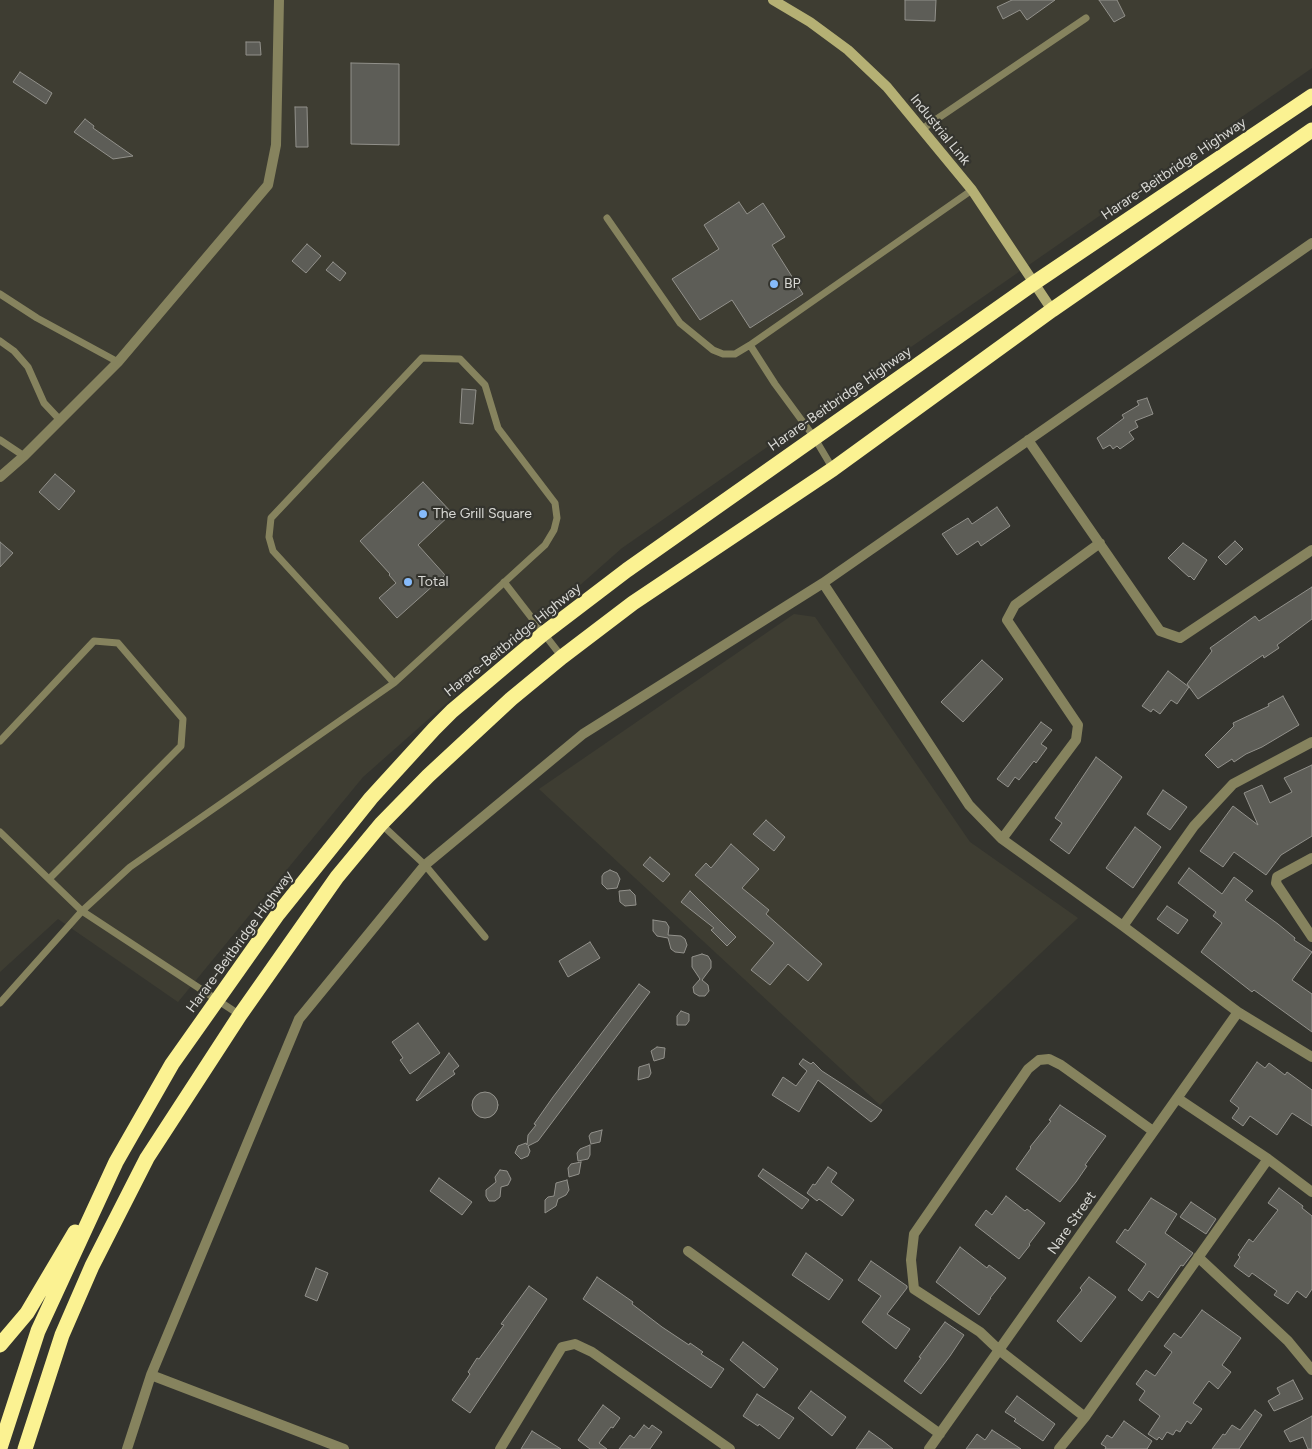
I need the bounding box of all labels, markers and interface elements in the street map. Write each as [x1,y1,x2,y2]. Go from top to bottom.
street label: Industrial Link [906,91,974,169]
street label: Harare-Beitbridge Highway [1098,114,1250,224]
place label: BP [784,276,801,292]
marker: BP [768,278,780,290]
street label: Harare-Beitbridge Highway [765,343,915,455]
place label: The Grill Square [433,506,532,522]
marker: The Grill Square [417,508,429,520]
place label: Total [418,574,448,590]
marker: Total [402,576,414,588]
street label: Harare-Beitbridge Highway [441,580,585,700]
street label: Harare-Beitbridge Highway [183,868,297,1016]
street label: Nare Street [1044,1188,1100,1258]

